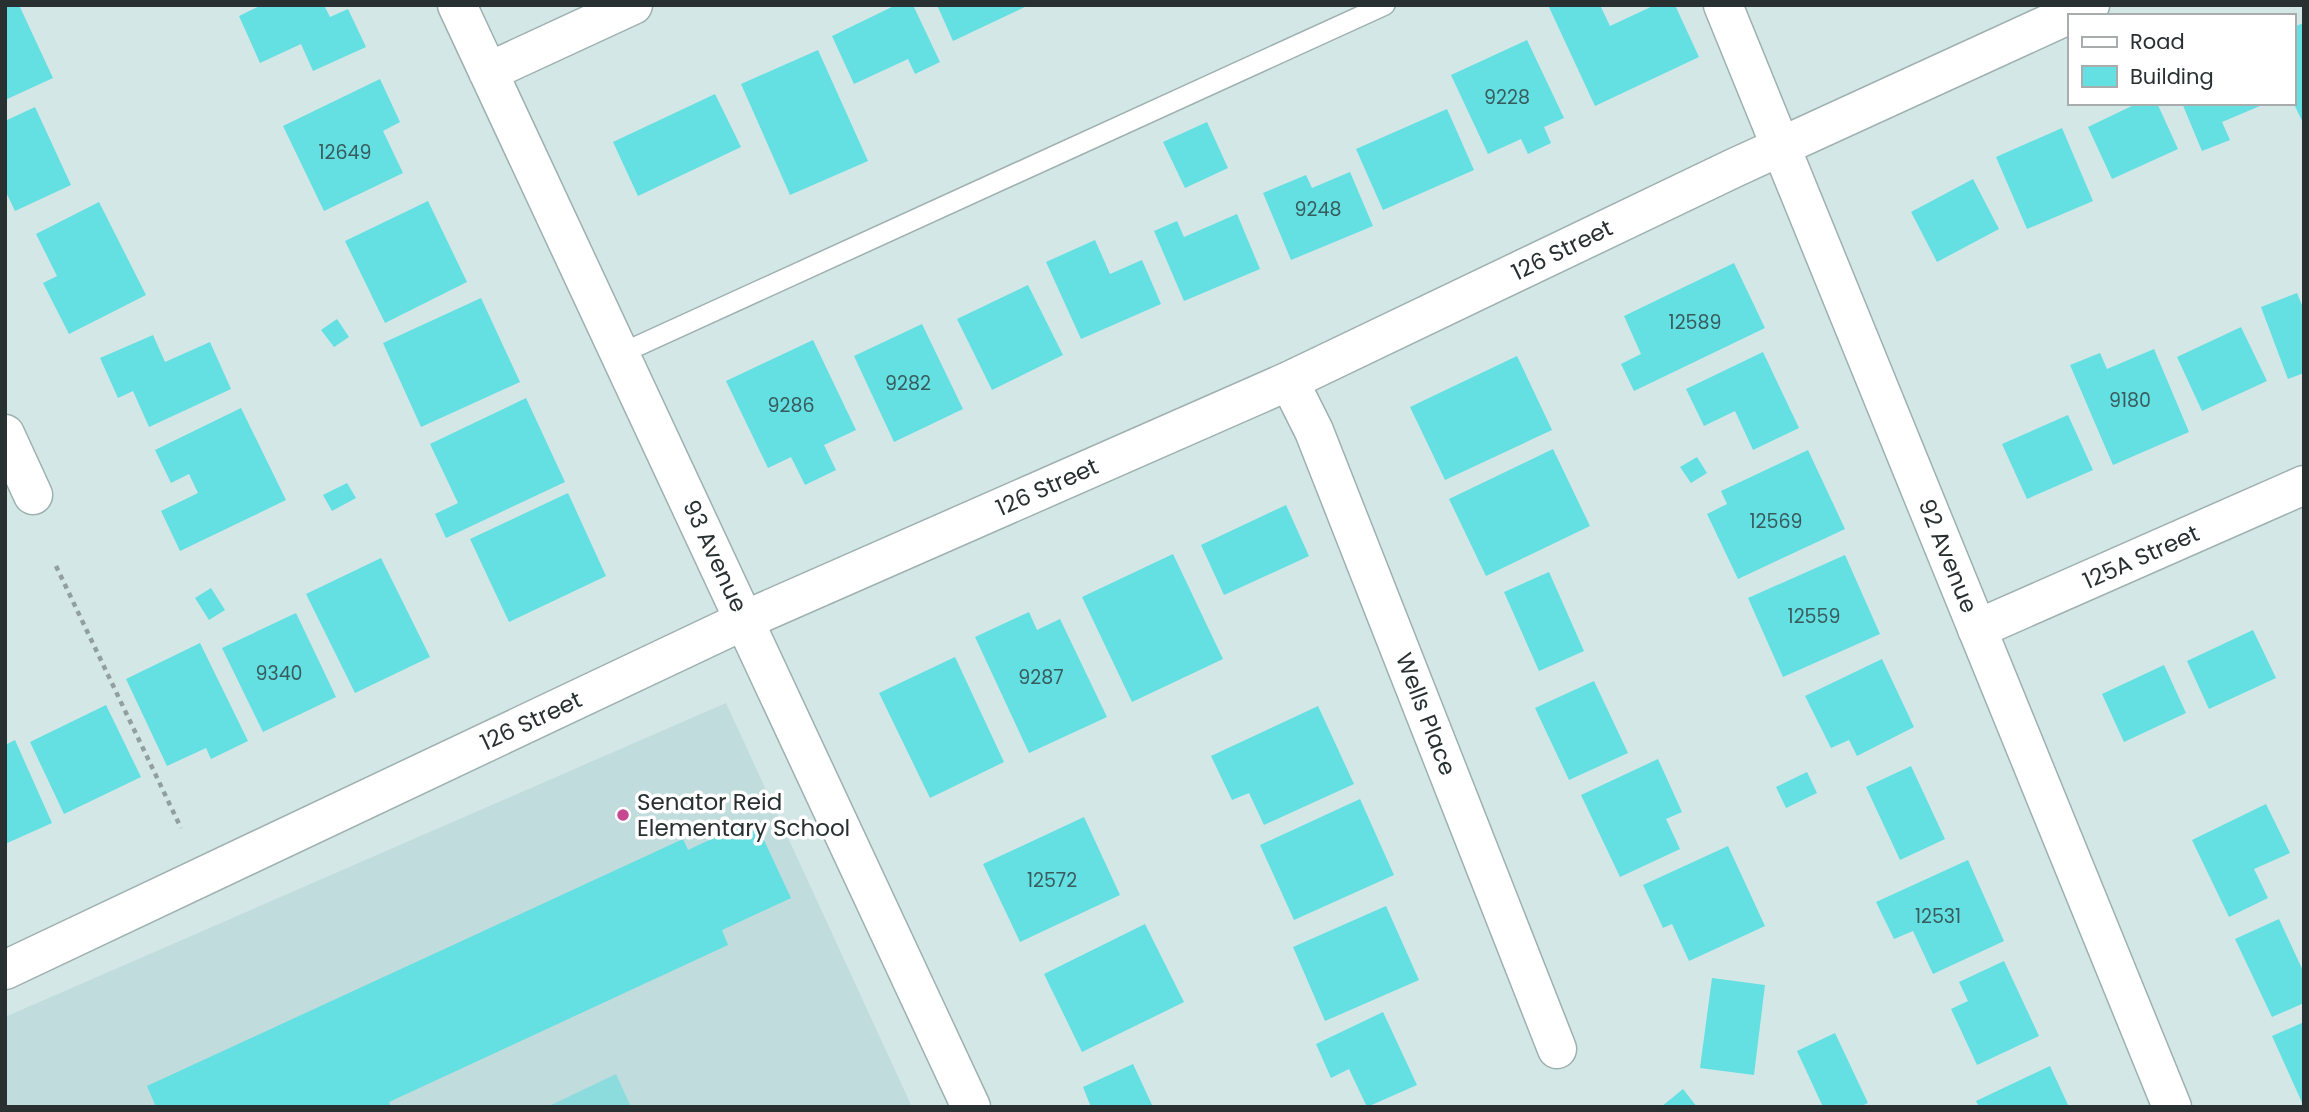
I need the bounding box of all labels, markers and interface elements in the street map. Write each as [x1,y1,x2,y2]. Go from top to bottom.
legend [2068,14,2295,105]
text: Road [2130,27,2185,56]
text: Building [2130,62,2214,91]
house number: 9228 [1484,84,1530,111]
house number: 12649 [319,139,372,166]
house number: 9248 [1295,196,1341,223]
street label: 126 Street [1506,212,1618,288]
house number: 12589 [1669,309,1721,336]
house number: 9282 [885,370,931,397]
house number: 9180 [2109,387,2151,414]
house number: 9286 [768,392,814,419]
street label: 126 Street [991,450,1103,524]
street label: 92 Avenue [1911,494,1985,618]
street label: 93 Avenue [675,495,755,617]
house number: 12569 [1750,508,1802,535]
street label: 125A Street [2078,517,2204,597]
house number: 12559 [1788,603,1840,630]
street label: Wells Place [1388,648,1464,780]
house number: 9340 [255,660,303,687]
house number: 9287 [1018,664,1064,691]
street label: 126 Street [475,684,587,758]
place label: Senator Reid Elementary School [637,786,850,844]
marker: Senator Reid Elementary School [615,807,631,823]
house number: 12572 [1027,867,1077,894]
house number: 12531 [1915,903,1961,930]

